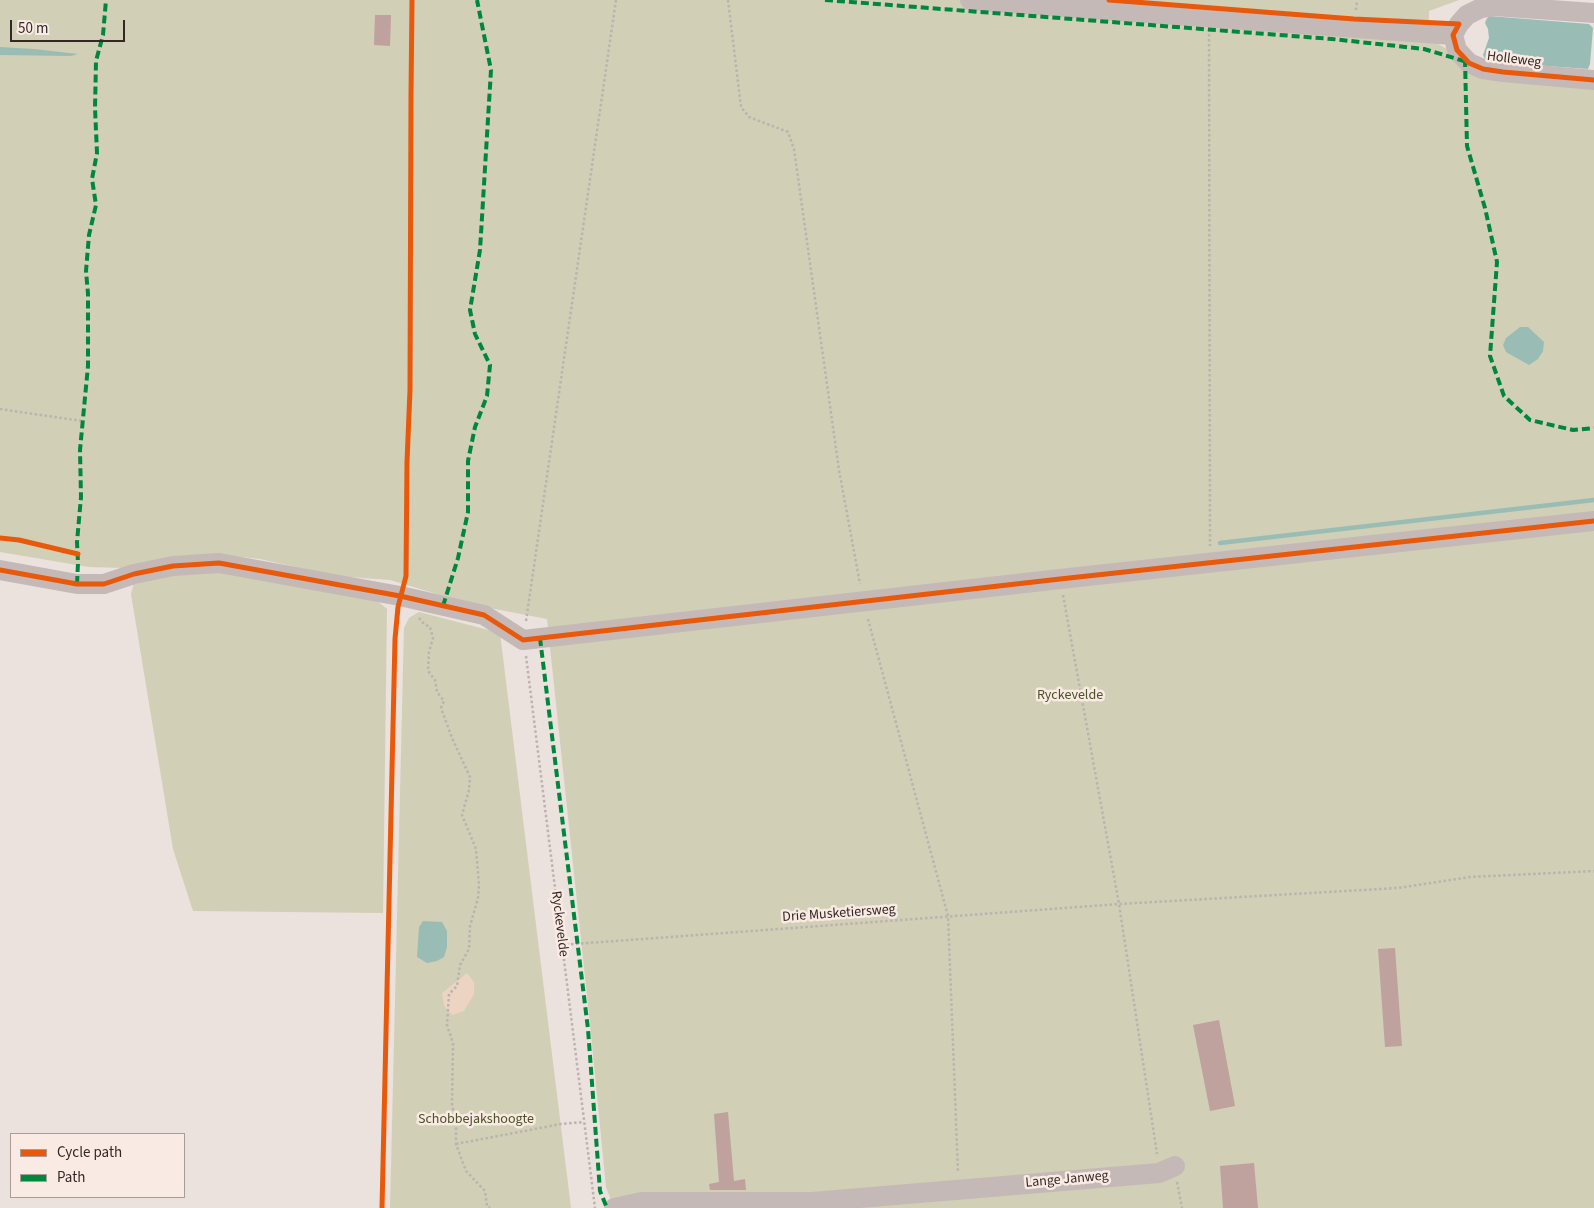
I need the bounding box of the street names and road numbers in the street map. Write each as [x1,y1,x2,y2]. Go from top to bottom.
street label: Holleweg [1486,48,1542,72]
street label: Ryckevelde [547,890,571,958]
street label: Drie Musketiersweg [782,902,896,926]
street label: Lange Janweg [1025,1168,1109,1192]

